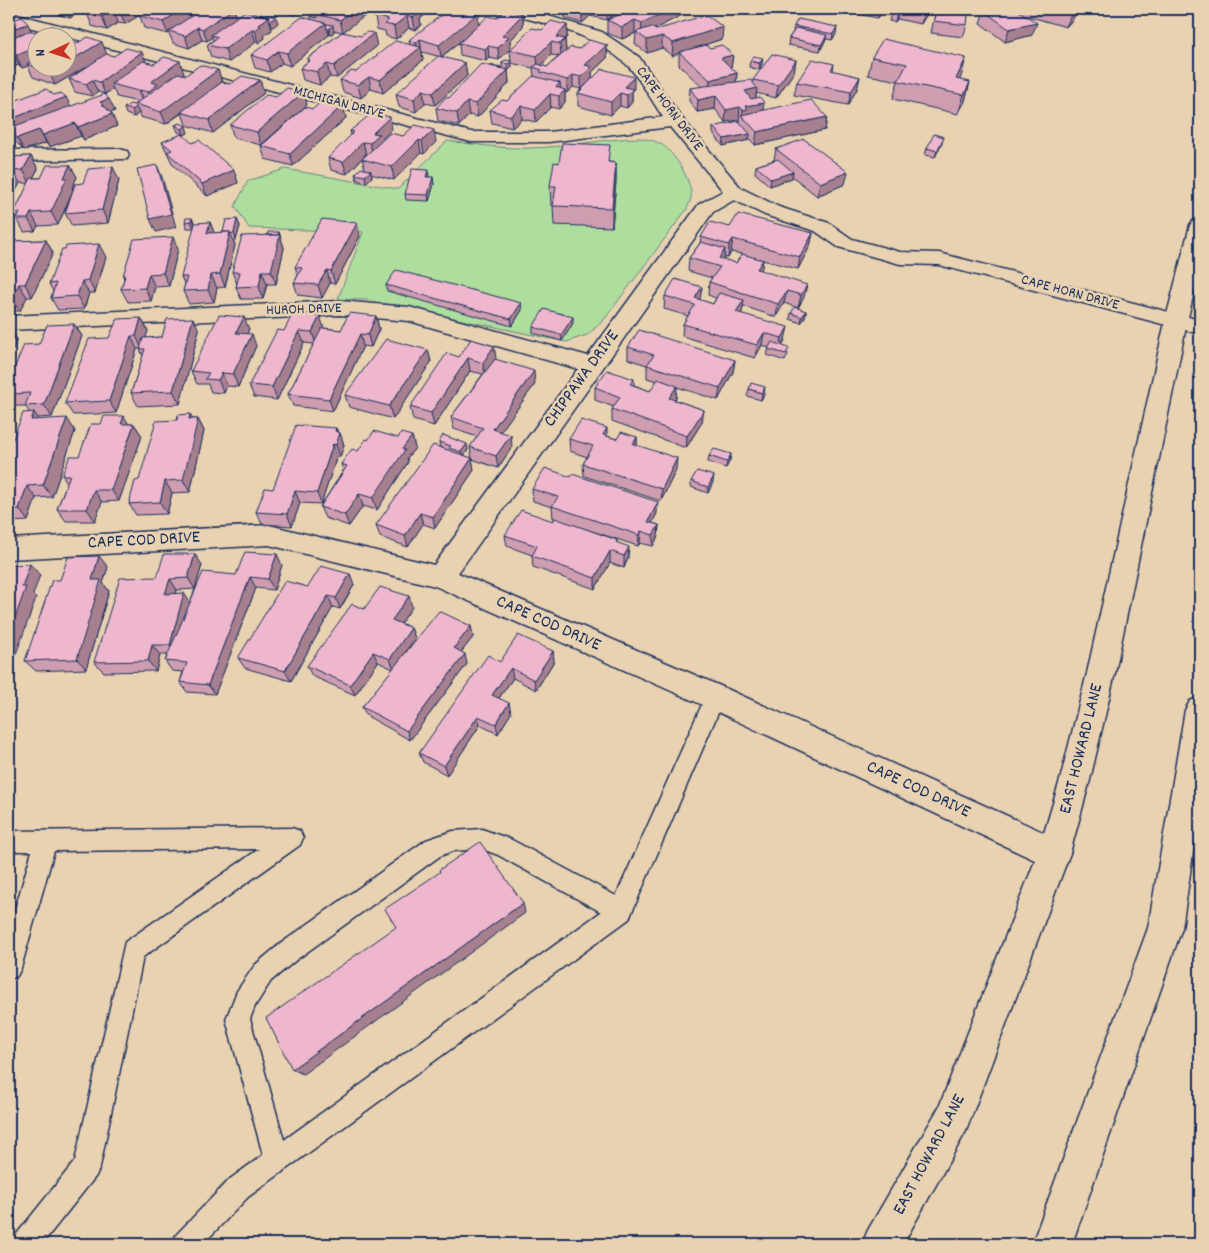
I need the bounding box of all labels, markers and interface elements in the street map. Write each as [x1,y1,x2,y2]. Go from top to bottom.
north arrow [28,28,78,78]
text: N [31,49,51,57]
street label: CAPE HORN DRIVE [630,62,708,156]
street label: MICHIGAN DRIVE [291,80,387,126]
street label: CAPE HORN DRIVE [1018,269,1122,317]
street label: HUROH DRIVE [266,298,342,322]
street label: CHIPPAWA DRIVE [538,325,626,433]
street label: CAPE COD DRIVE [87,526,201,556]
street label: CAPE COD DRIVE [492,590,604,658]
street label: EAST HOWARD LANE [1054,681,1110,817]
street label: CAPE COD DRIVE [862,755,974,825]
street label: EAST HOWARD LANE [888,1090,972,1220]

